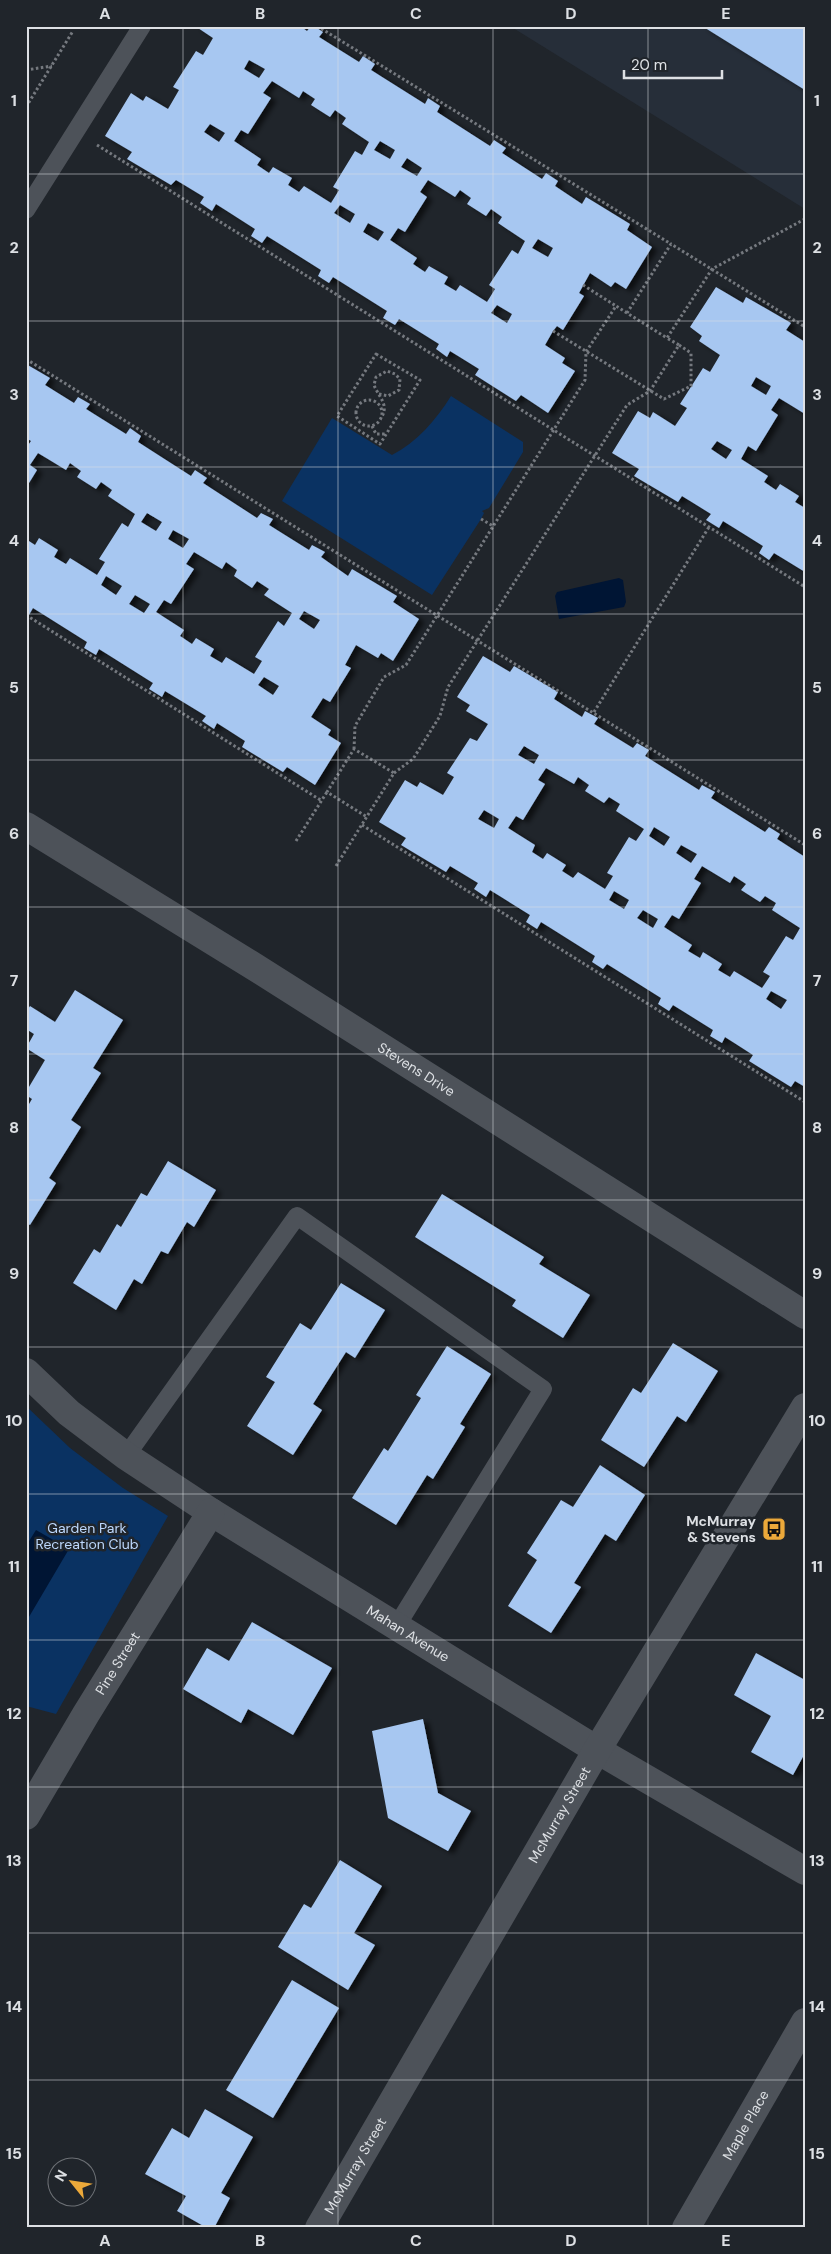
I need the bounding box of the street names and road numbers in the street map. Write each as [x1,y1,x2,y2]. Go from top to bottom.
street label: Stevens Drive [374,1038,458,1100]
street label: Mahan Avenue [363,1601,453,1666]
street label: Pine Street [91,1628,144,1698]
street label: McMurray Street [524,1763,594,1866]
street label: Maple Place [718,2087,773,2163]
street label: McMurray Street [320,2114,390,2217]

